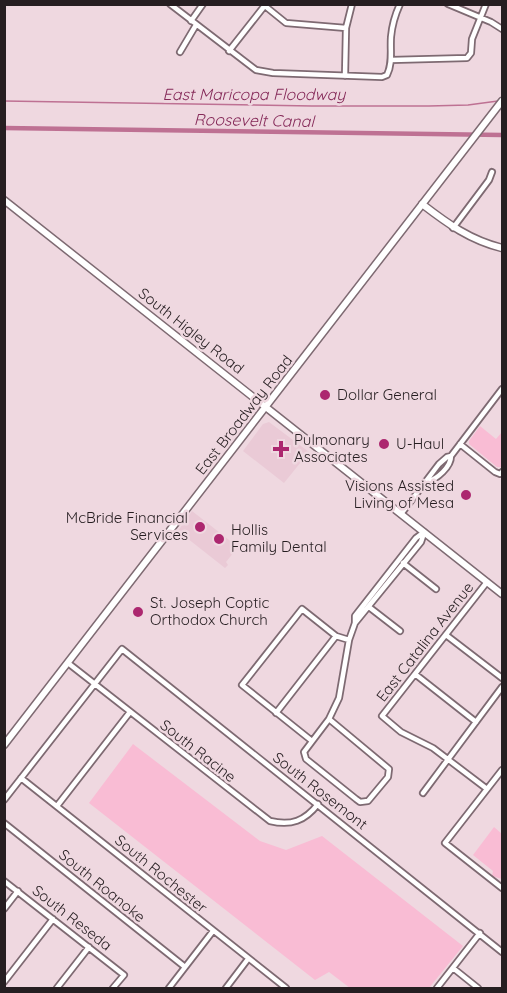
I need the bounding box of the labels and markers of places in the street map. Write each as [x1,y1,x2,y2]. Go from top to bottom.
place label: Dollar General [337,385,437,404]
marker: Dollar General [318,388,332,402]
place label: Pulmonary Associates [294,430,370,466]
place label: U-Haul [396,434,444,453]
marker: U-Haul [377,437,391,451]
marker: Pulmonary Associates [272,440,290,458]
place label: Visions Assisted Living of Mesa [345,476,454,512]
marker: Visions Assisted Living of Mesa [459,488,473,502]
place label: McBride Financial Services [66,508,188,544]
marker: McBride Financial Services [193,520,207,534]
place label: Hollis Family Dental [231,520,327,556]
marker: Hollis Family Dental [212,532,226,546]
place label: St. Joseph Coptic Orthodox Church [150,593,269,629]
marker: St. Joseph Coptic Orthodox Church [131,605,145,619]

